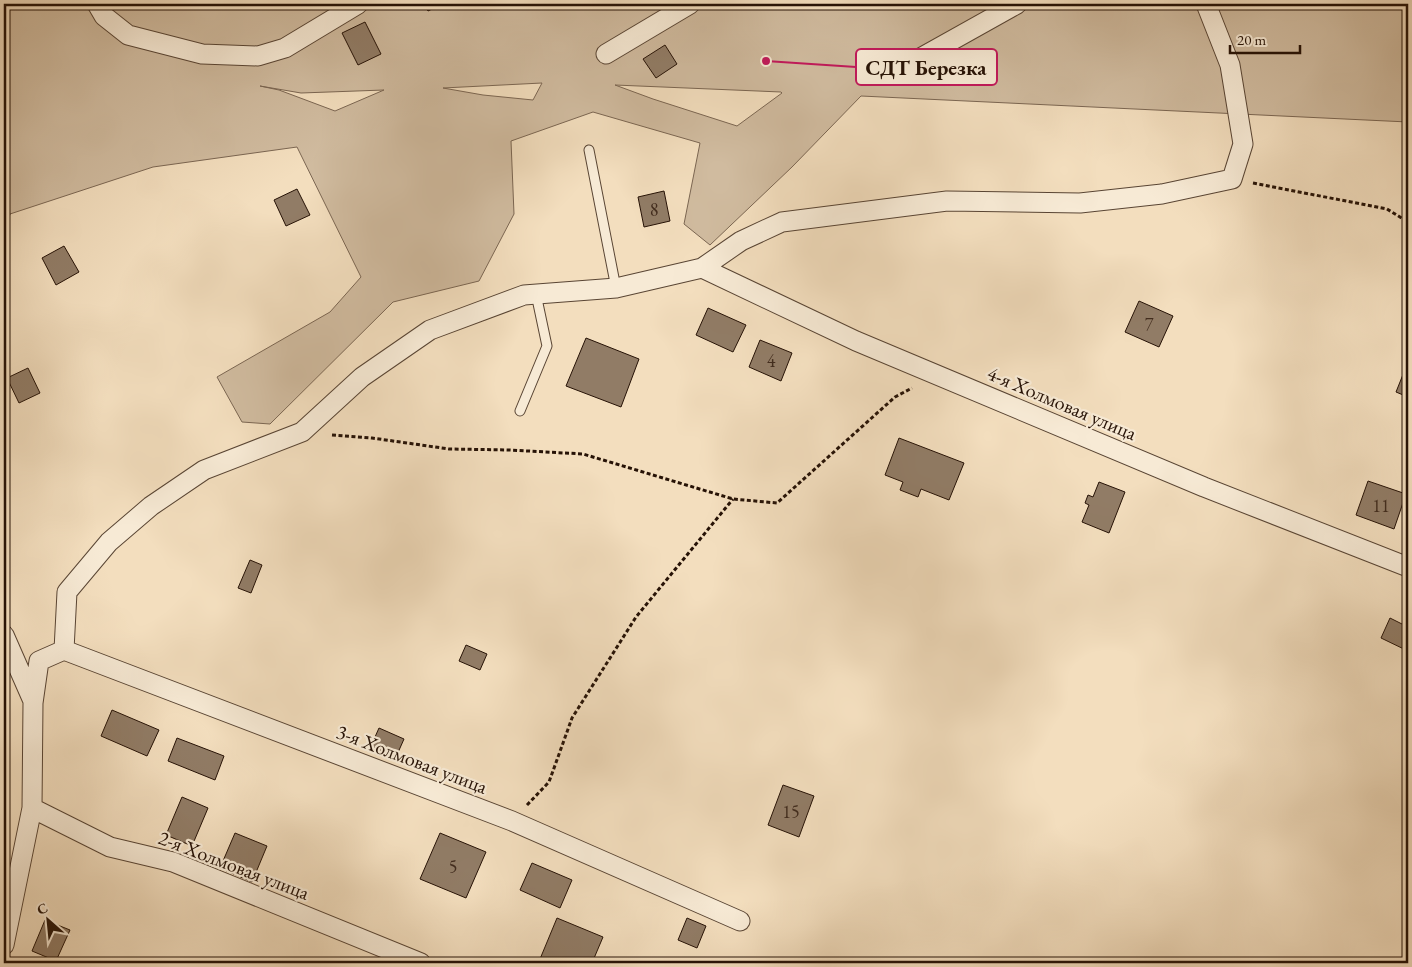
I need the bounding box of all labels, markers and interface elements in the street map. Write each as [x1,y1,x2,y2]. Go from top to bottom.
scale bar [1230,22,1300,54]
text: 20 m [1237,30,1266,49]
callout: СДТ Березка [856,49,997,85]
text: СДТ Березка [866,54,987,81]
house number: 8 [650,198,658,221]
house number: 7 [1145,313,1154,336]
house number: 4 [767,349,776,372]
street label: 4-я Холмовая улица [983,360,1141,446]
house number: 11 [1372,494,1390,517]
street label: 3-я Холмовая улица [333,718,491,800]
house number: 15 [782,800,800,823]
street label: 2-я Холмовая улица [155,824,313,906]
house number: 5 [449,855,457,878]
north arrow [22,894,72,944]
text: С [34,898,51,919]

